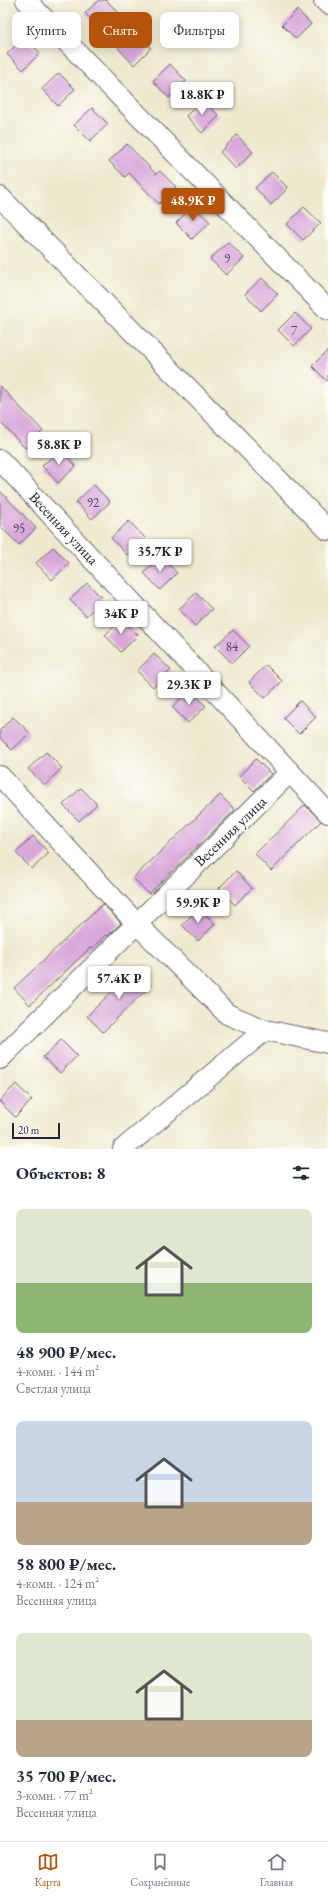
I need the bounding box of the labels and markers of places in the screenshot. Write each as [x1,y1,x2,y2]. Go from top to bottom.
pin: 18.8K ₽ [165,82,239,116]
pin: 48.9K ₽ [156,188,230,222]
pin: 58.8K ₽ [22,432,96,466]
pin: 35.7K ₽ [123,539,197,573]
pin: 34K ₽ [93,601,149,635]
pin: 29.3K ₽ [152,672,226,706]
pin: 59.9K ₽ [161,890,235,924]
pin: 57.4K ₽ [82,966,156,1000]

